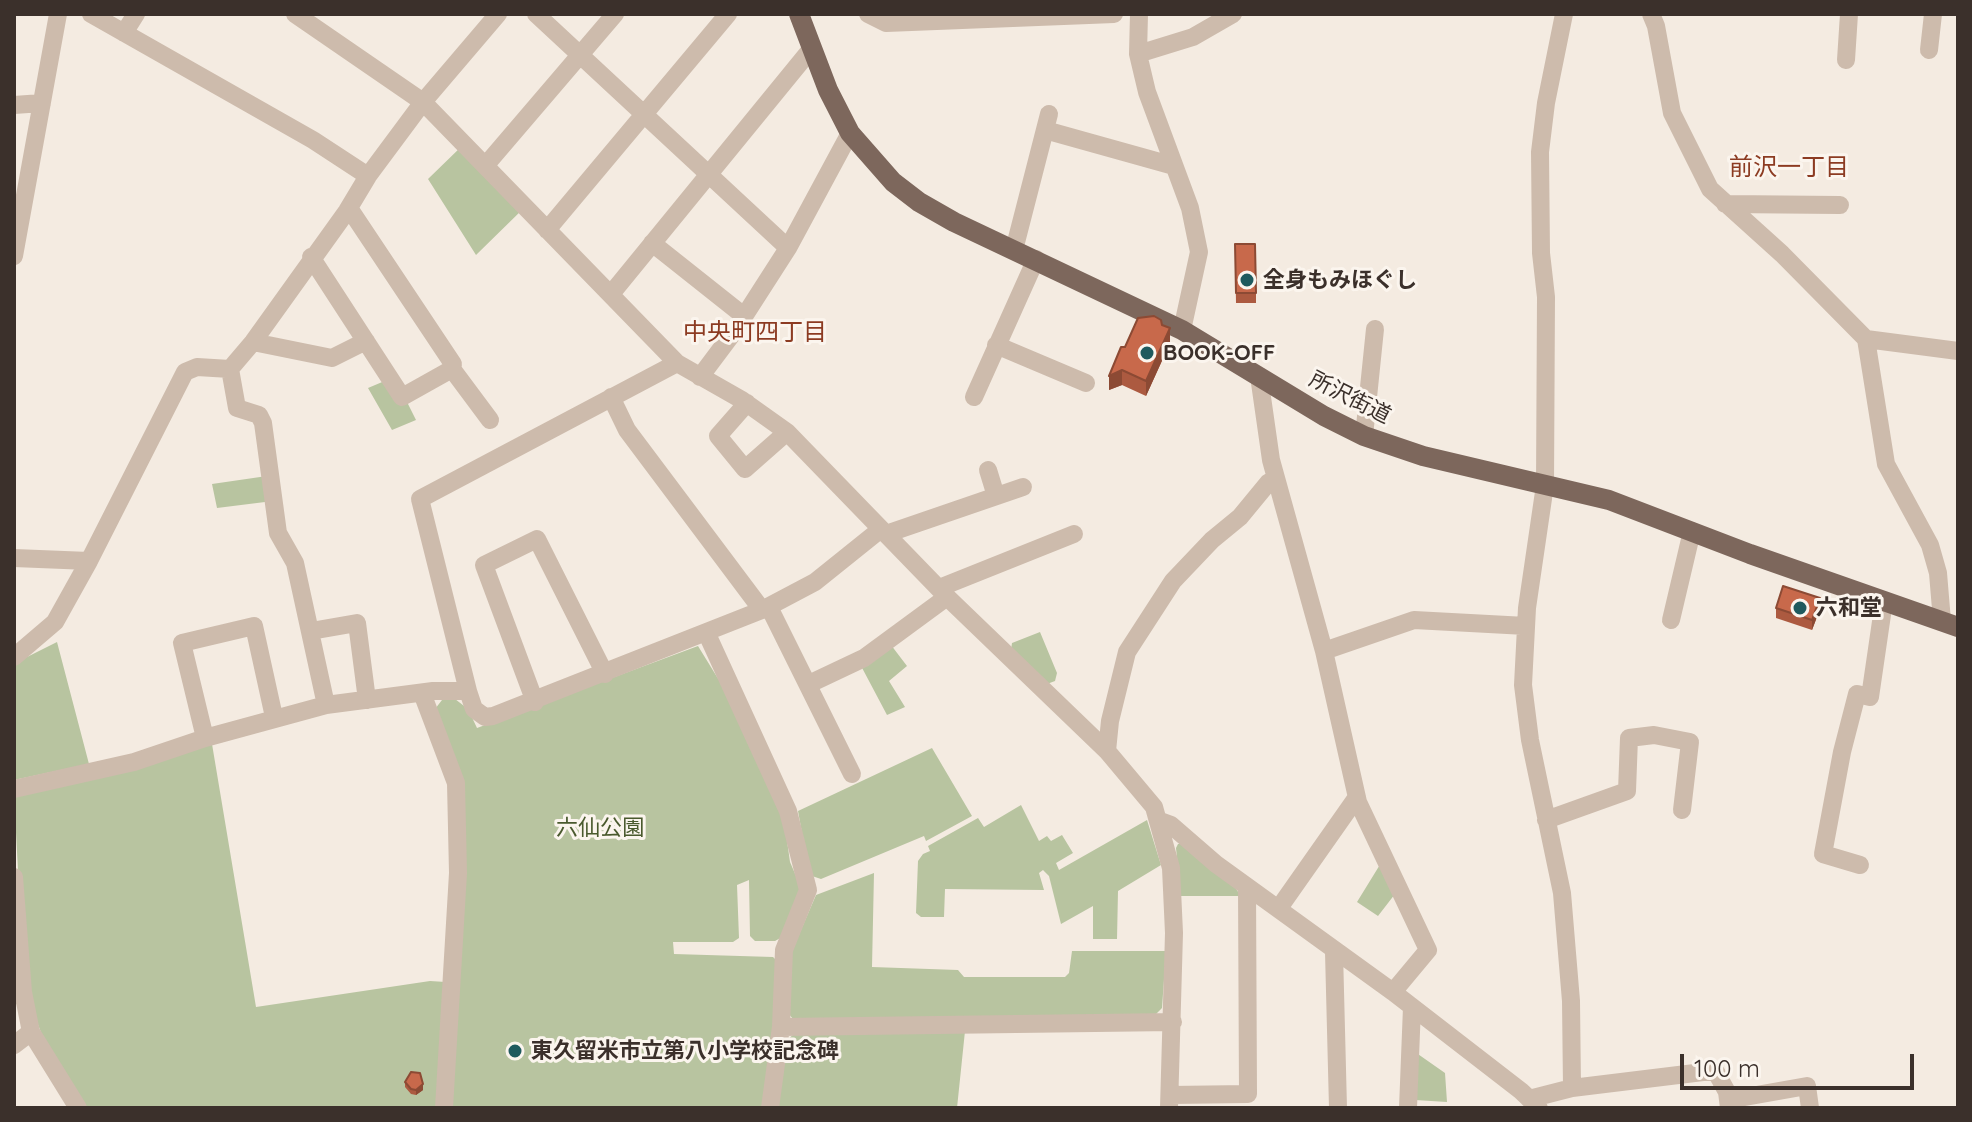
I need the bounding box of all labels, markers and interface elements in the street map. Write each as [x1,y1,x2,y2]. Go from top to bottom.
district label: 前沢一丁目 [1729,154,1849,182]
place label: 全身もみほぐし [1263,267,1417,293]
marker: 全身もみほぐし [1238,271,1256,289]
district label: 中央町四丁目 [683,319,827,347]
place label: BOOK-OFF [1163,340,1275,366]
marker: BOOK-OFF [1138,344,1156,362]
street label: 所沢街道 [1305,366,1395,430]
place label: 六和堂 [1816,595,1882,621]
marker: 六和堂 [1791,599,1809,617]
park label: 六仙公園 [556,815,644,841]
place label: 東久留米市立第八小学校記念碑 [531,1038,839,1064]
scale bar [1684,1038,1918,1088]
marker: 東久留米市立第八小学校記念碑 [506,1042,524,1060]
text: 100 m [1694,1053,1760,1083]

